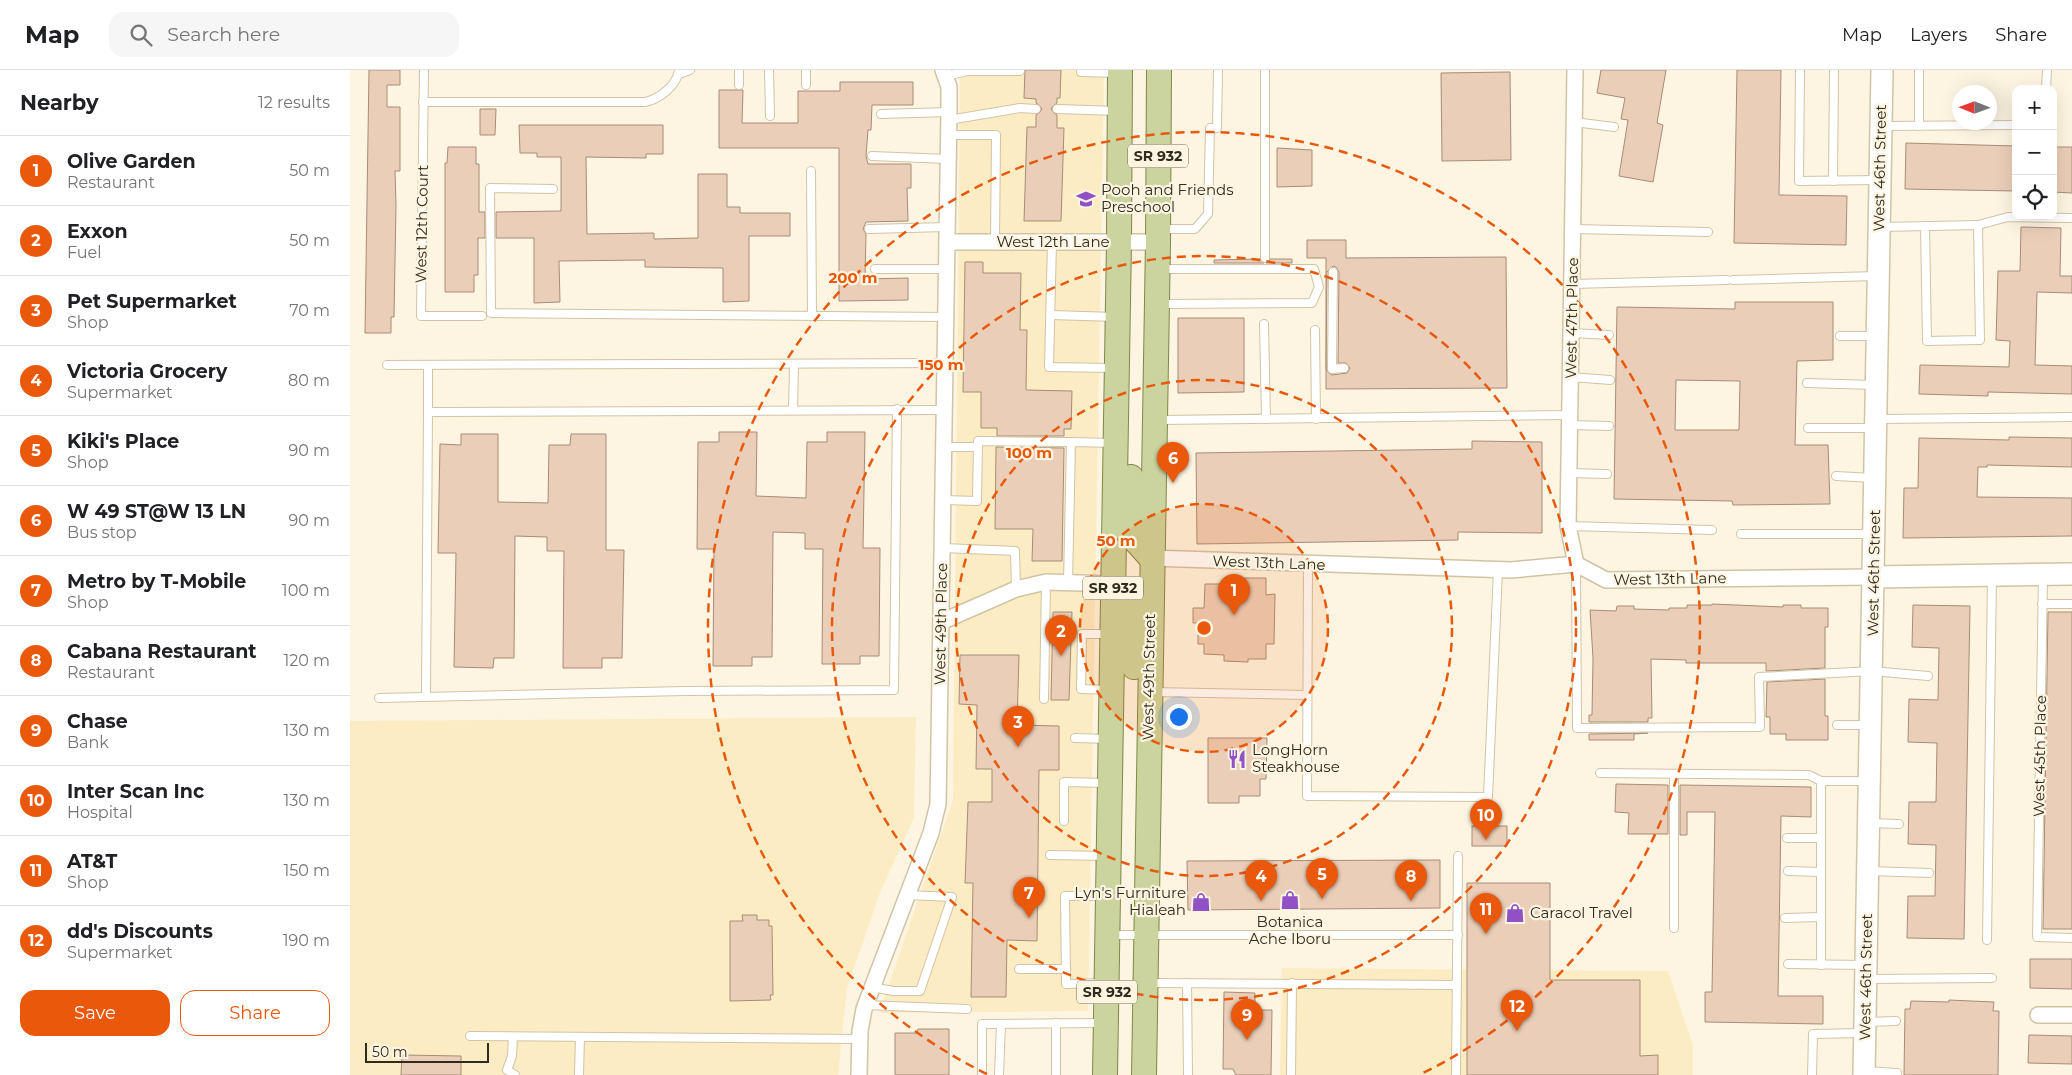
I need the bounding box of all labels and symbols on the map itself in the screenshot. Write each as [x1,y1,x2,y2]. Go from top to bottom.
north arrow [1952,85,1997,130]
street label: West 46th Street [1869,104,1890,232]
road number: SR 932 [1128,144,1188,168]
street label: West 12th Court [411,165,432,283]
place label: Pooh and Friends Preschool [1101,180,1234,216]
school or university icon: Pooh and Friends Preschool [1075,188,1097,210]
street label: West 12th Lane [996,232,1110,251]
street label: West 47th Place [1561,257,1582,379]
text: 200 m [828,268,878,287]
text: 150 m [919,355,963,374]
pin: 6 [1157,442,1189,483]
text: 100 m [1006,443,1052,462]
street label: West 46th Street [1863,509,1884,637]
text: 50 m [1096,531,1136,550]
street label: West 13th Lane [1212,551,1326,574]
street label: West 49th Place [930,563,951,685]
street label: West 13th Lane [1613,568,1727,589]
pin: 1 [1218,574,1250,615]
road number: SR 932 [1083,576,1143,600]
street label: West 49th Street [1138,613,1159,741]
pin: 2 [1045,615,1077,656]
centre of rings [1195,619,1213,637]
street label: West 45th Place [2029,695,2050,817]
your location [1166,704,1192,730]
pin: 3 [1002,706,1034,747]
place label: LongHorn Steakhouse [1252,740,1340,776]
restaurant icon: LongHorn Steakhouse [1226,748,1248,770]
pin: 10 [1470,799,1502,840]
pin: 5 [1306,858,1338,899]
pin: 4 [1245,860,1277,901]
pin: 8 [1395,860,1427,901]
pin: 7 [1013,877,1045,918]
place label: Lyn's Furniture Hialeah [1074,883,1186,919]
shop icon: Botanica Ache Iboru [1279,889,1301,911]
shop icon: Lyn's Furniture Hialeah [1190,891,1212,913]
pin: 11 [1470,893,1502,934]
shop icon: Caracol Travel [1504,902,1526,924]
place label: Caracol Travel [1530,903,1633,922]
place label: Botanica Ache Iboru [1249,912,1331,948]
street label: West 46th Street [1855,913,1876,1041]
road number: SR 932 [1077,980,1137,1004]
pin: 12 [1501,990,1533,1031]
pin: 9 [1231,999,1263,1040]
scale bar [365,1040,489,1063]

